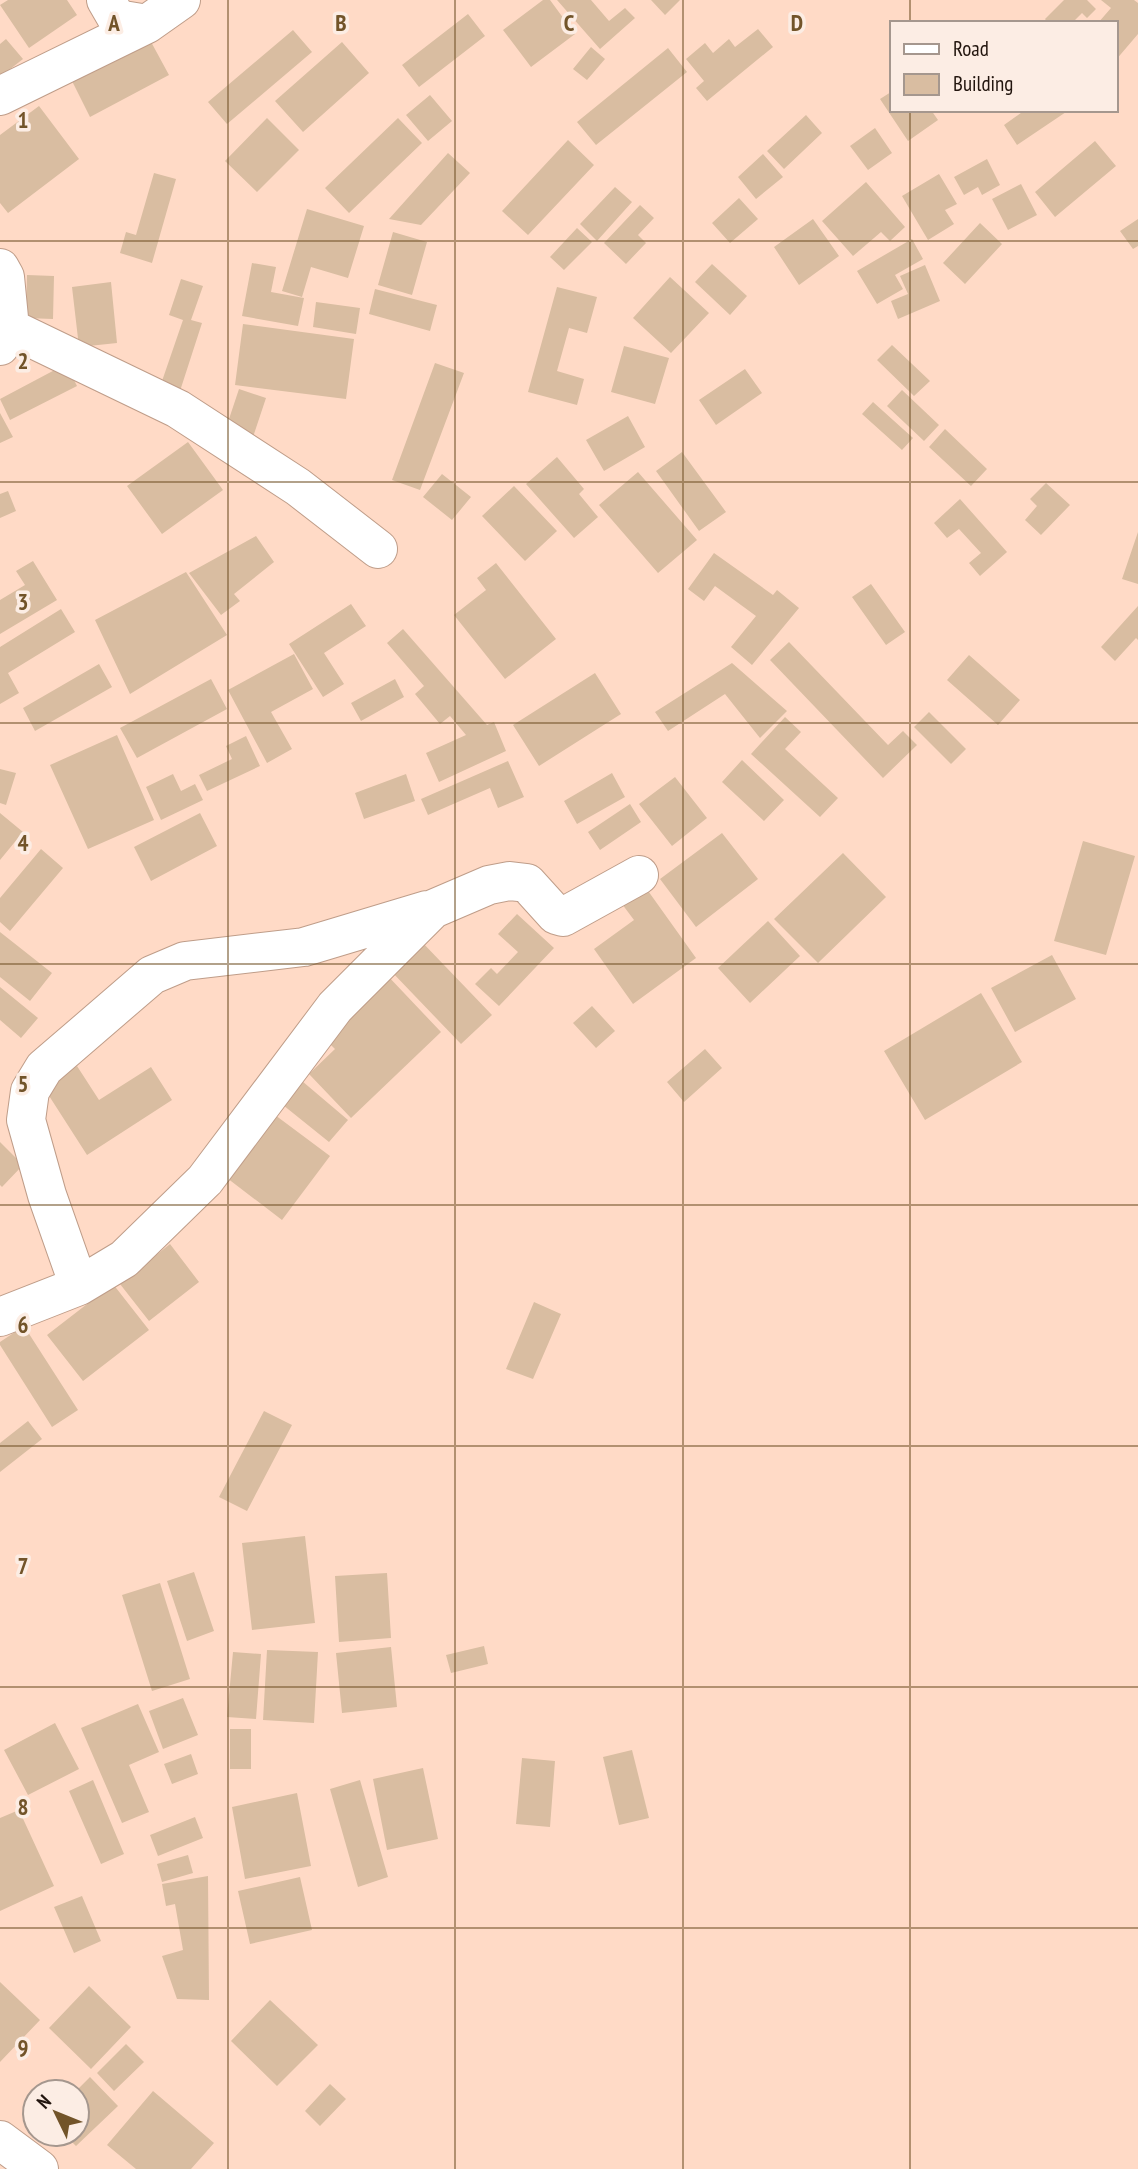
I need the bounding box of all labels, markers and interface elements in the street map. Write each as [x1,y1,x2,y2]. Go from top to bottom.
text: A [107,8,120,37]
text: B [335,8,347,37]
text: C [564,8,575,37]
text: D [791,8,803,37]
legend [890,21,1117,112]
text: Road [953,35,989,62]
text: Building [953,70,1013,97]
text: 1 [18,105,29,134]
text: 2 [18,346,29,375]
text: 3 [18,587,29,616]
text: 4 [18,828,29,857]
text: 5 [18,1069,29,1098]
text: 6 [18,1310,29,1339]
text: 7 [18,1551,29,1580]
text: 8 [18,1792,29,1821]
text: 9 [18,2033,29,2062]
north arrow [21,2078,91,2148]
text: N [31,2089,56,2113]

